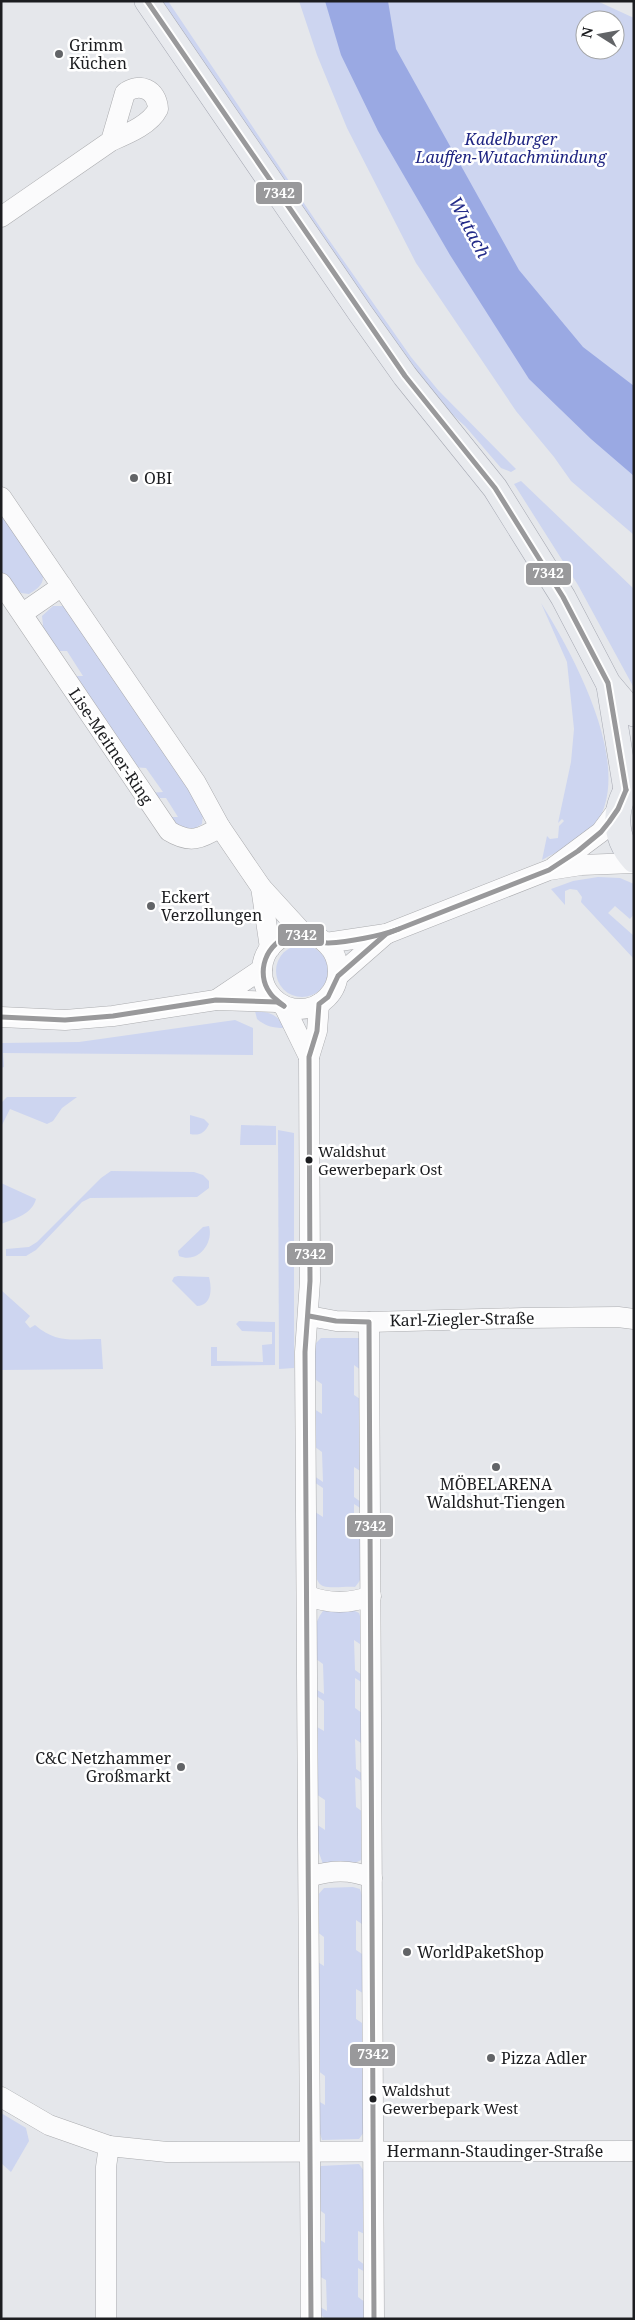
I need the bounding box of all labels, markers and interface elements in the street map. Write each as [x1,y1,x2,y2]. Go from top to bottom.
north arrow [575,10,625,60]
text: N [576,25,597,40]
place label: Grimm Küchen [69,34,127,74]
marker: Grimm Küchen [53,48,65,60]
park label: Kadelburger Lauffen-Wutachmündung [415,128,607,168]
line badge: 7342 [255,181,303,205]
text: 7342 [263,183,295,202]
water label: Wutach [444,192,496,262]
place label: OBI [144,467,172,489]
marker: OBI [128,472,140,484]
line badge: 7342 [525,562,572,586]
text: 7342 [532,563,564,582]
street label: Lise-Meitner-Ring [64,683,158,809]
place label: Eckert Verzollungen [161,886,262,926]
marker: Eckert Verzollungen [145,900,157,912]
line badge: 7342 [277,923,325,947]
text: 7342 [285,925,317,944]
place label: Waldshut Gewerbepark Ost [318,1141,443,1179]
marker: Waldshut Gewerbepark Ost [304,1155,314,1165]
line badge: 7342 [286,1242,334,1266]
text: 7342 [294,1244,326,1263]
street label: Karl-Ziegler-Straße [389,1307,535,1331]
marker: MÖBELARENA Waldshut-Tiengen [490,1461,502,1473]
place label: MÖBELARENA Waldshut-Tiengen [427,1473,565,1513]
line badge: 7342 [346,1514,394,1538]
text: 7342 [354,1516,386,1535]
place label: C&C Netzhammer Großmarkt [35,1747,171,1787]
marker: C&C Netzhammer Großmarkt [175,1761,187,1773]
place label: WorldPaketShop [417,1941,544,1963]
marker: WorldPaketShop [401,1946,413,1958]
line badge: 7342 [349,2043,396,2067]
text: 7342 [357,2044,389,2063]
place label: Pizza Adler [501,2047,588,2069]
marker: Pizza Adler [485,2052,497,2064]
place label: Waldshut Gewerbepark West [382,2080,518,2118]
marker: Waldshut Gewerbepark West [368,2094,378,2104]
street label: Hermann-Staudinger-Straße [387,2140,603,2162]

